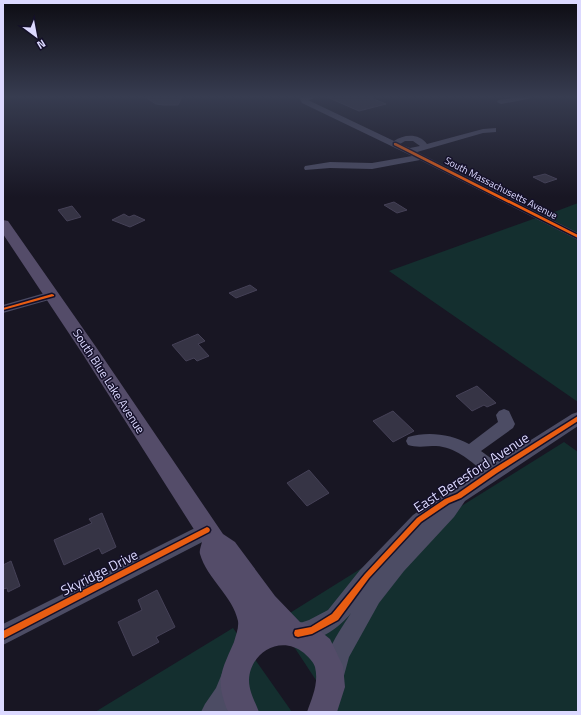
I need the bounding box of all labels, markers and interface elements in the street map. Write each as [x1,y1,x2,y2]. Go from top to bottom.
north arrow [16,16,56,56]
text: N [34,36,49,53]
street label: South Massachusetts Avenue [442,153,560,223]
street label: South Blue Lake Avenue [68,325,150,437]
street label: East Beresford Avenue [409,427,533,517]
street label: Skyridge Drive [57,543,141,601]

